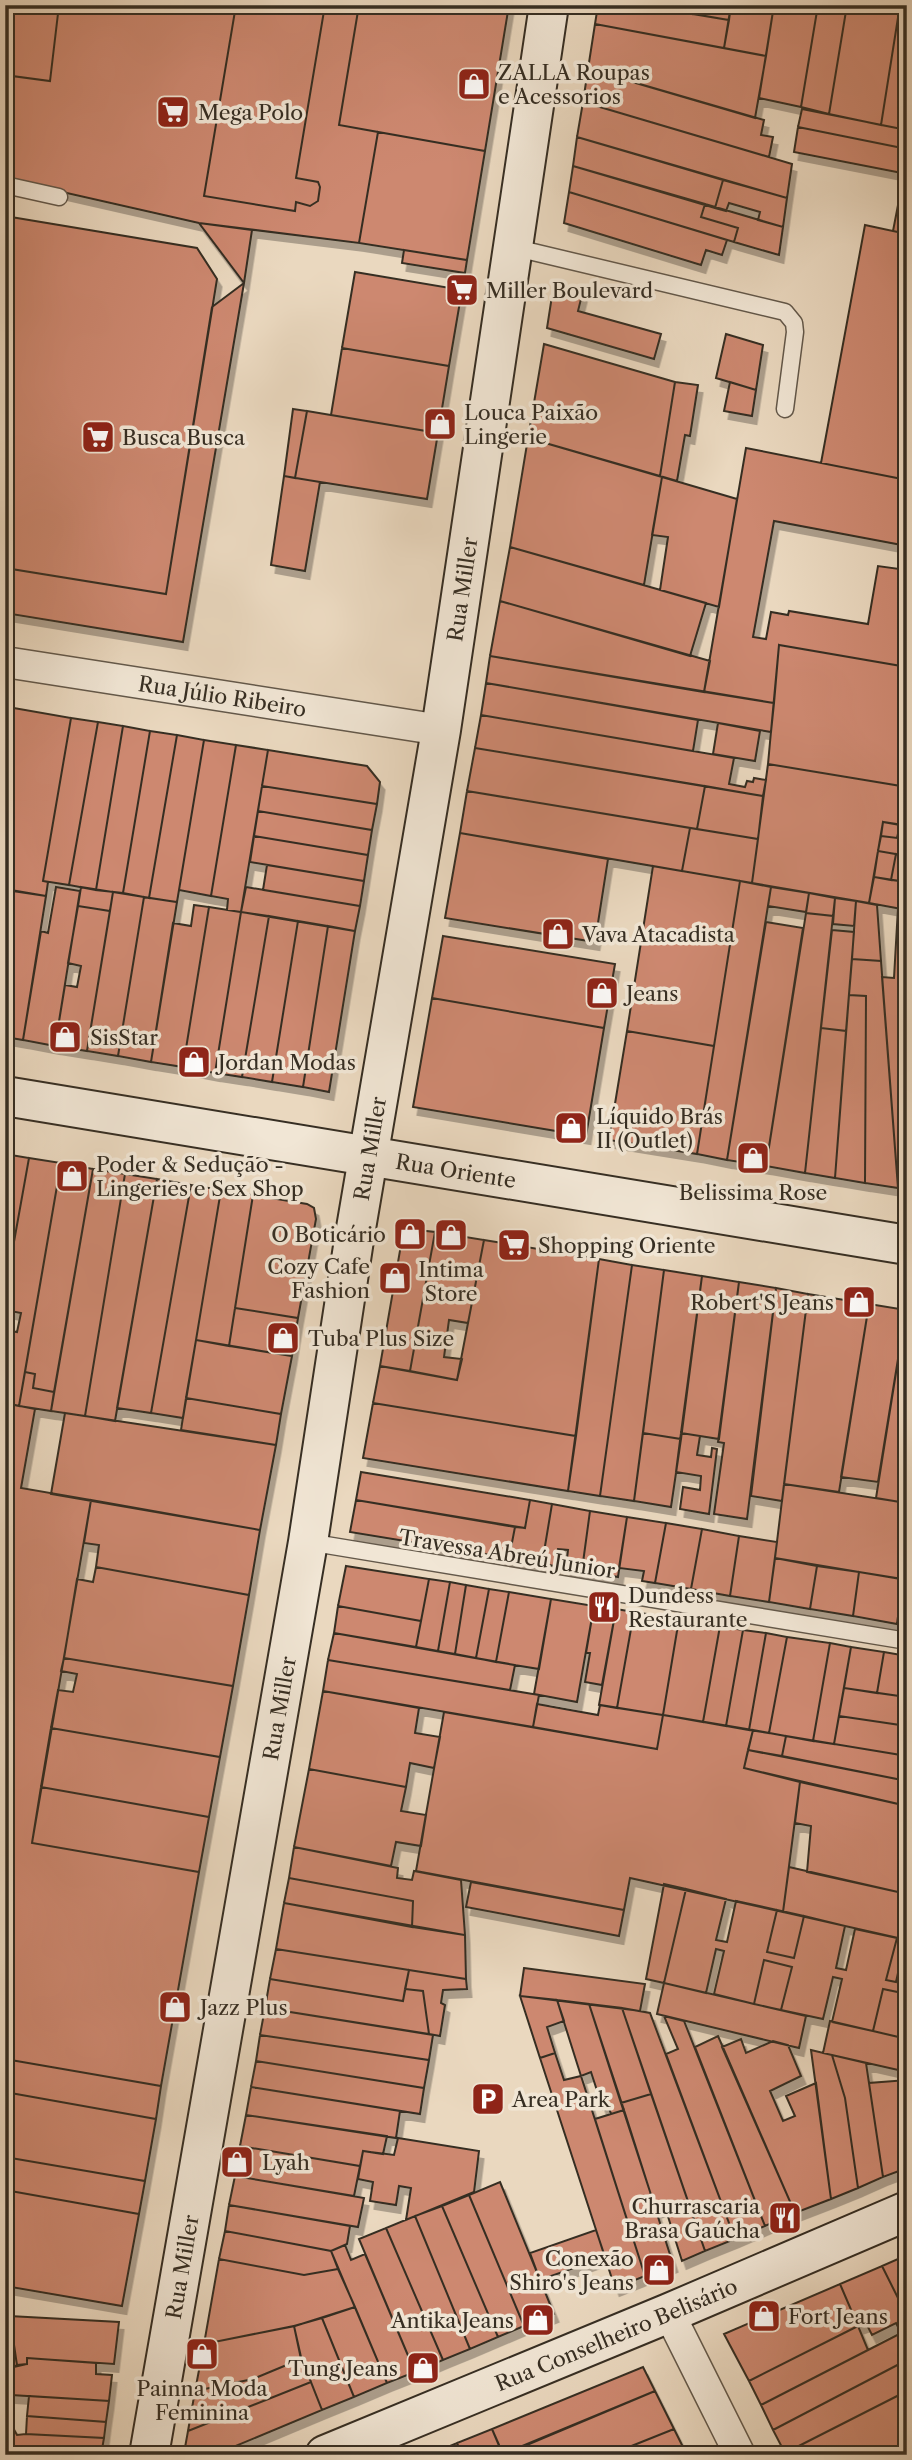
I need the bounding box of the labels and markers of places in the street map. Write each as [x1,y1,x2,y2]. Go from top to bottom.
place label: ZALLA Roupas e Acessorios [498,60,650,109]
shop icon: ZALLA Roupas e Acessorios [455,65,493,103]
supermarket icon: Mega Polo [154,93,192,131]
place label: Mega Polo [198,100,303,125]
supermarket icon: Miller Boulevard [443,271,481,309]
place label: Miller Boulevard [486,278,653,303]
place label: Louca Paixão Lingerie [464,400,598,449]
shop icon: Louca Paixão Lingerie [421,405,459,443]
supermarket icon: Busca Busca [79,418,117,456]
place label: Busca Busca [122,425,246,450]
shop icon: Vava Atacadista [539,915,577,953]
place label: Vava Atacadista [581,922,736,947]
shop icon: Jeans [583,974,621,1012]
place label: Jeans [623,981,678,1006]
shop icon: SisStar [46,1018,84,1056]
place label: SisStar [90,1025,158,1050]
shop icon: Jordan Modas [175,1043,213,1081]
place label: Jordan Modas [215,1050,356,1075]
place label: Líquido Brás II (Outlet) [596,1104,723,1153]
shop icon: Líquido Brás II (Outlet) [552,1109,590,1147]
shop icon: Belissima Rose [734,1139,772,1177]
place label: Poder & Sedução - Lingeries e Sex Shop [96,1152,304,1201]
shop icon: Poder & Sedução - Lingeries e Sex Shop [53,1157,91,1195]
place label: Belissima Rose [679,1180,827,1205]
shop icon: O Boticário [391,1215,429,1253]
shop icon: Intima Store [432,1216,470,1254]
place label: O Boticário [271,1222,386,1247]
supermarket icon: Shopping Oriente [495,1226,533,1264]
place label: Shopping Oriente [538,1233,716,1258]
place label: Cozy Cafe Fashion [267,1254,370,1303]
place label: Intima Store [418,1257,485,1306]
shop icon: Cozy Cafe Fashion [376,1259,414,1297]
shop icon: Robert'S Jeans [840,1283,878,1321]
place label: Robert'S Jeans [690,1290,834,1315]
shop icon: Tuba Plus Size [264,1319,302,1357]
place label: Tuba Plus Size [308,1326,454,1351]
place label: Dundess Restaurante [628,1583,748,1632]
restaurant icon: Dundess Restaurante [585,1588,623,1626]
shop icon: Jazz Plus [156,1988,194,2026]
place label: Jazz Plus [197,1995,288,2020]
parking icon: Area Park [469,2080,507,2118]
place label: Area Park [511,2087,611,2112]
shop icon: Lyah [218,2143,256,2181]
place label: Lyah [262,2150,310,2175]
place label: Churrascaria Brasa Gaúcha [624,2194,761,2243]
restaurant icon: Churrascaria Brasa Gaúcha [766,2199,804,2237]
place label: Conexão Shiro's Jeans [509,2246,634,2295]
shop icon: Conexão Shiro's Jeans [640,2251,678,2289]
shop icon: Fort Jeans [745,2297,783,2335]
shop icon: Antika Jeans [519,2301,557,2339]
place label: Fort Jeans [788,2304,888,2329]
place label: Antika Jeans [390,2308,514,2333]
shop icon: Painna Moda Feminina [183,2335,221,2373]
shop icon: Tung Jeans [404,2349,442,2387]
place label: Tung Jeans [288,2356,398,2381]
place label: Painna Moda Feminina [136,2376,269,2425]

